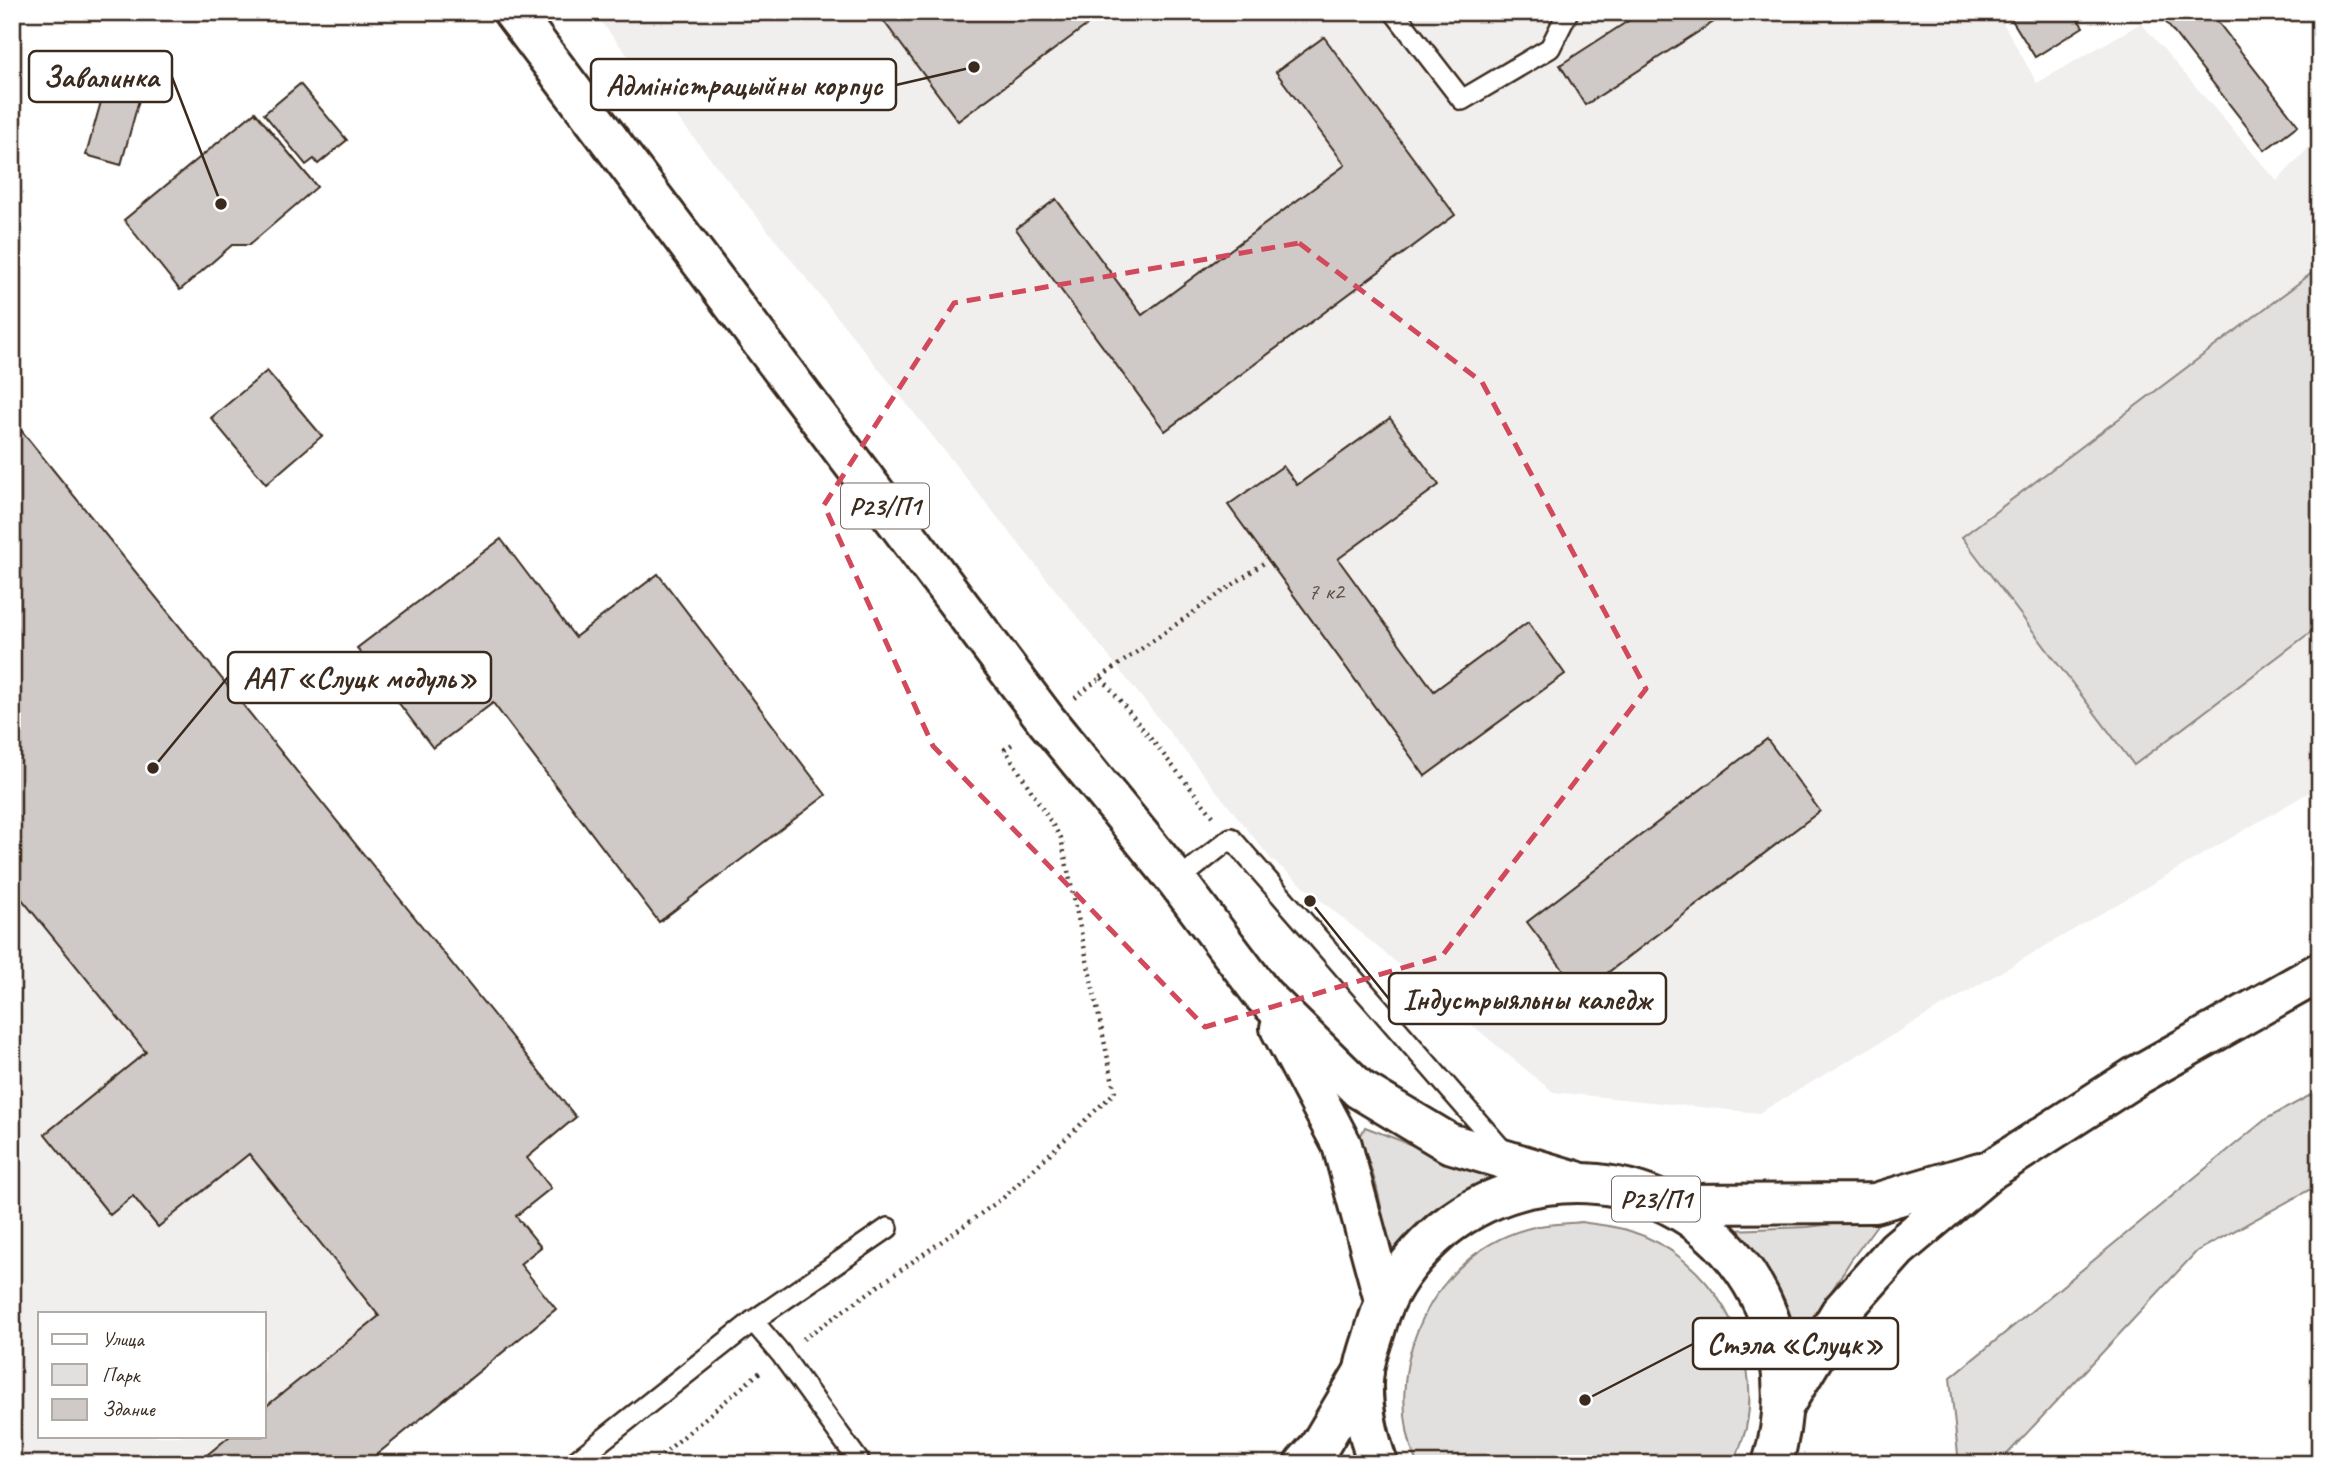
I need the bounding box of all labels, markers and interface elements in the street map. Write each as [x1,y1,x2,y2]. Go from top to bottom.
callout: Завалинка [29,51,172,102]
text: Завалинка [43,58,161,96]
callout: Адміністрацыйны корпус [591,59,896,110]
text: Адміністрацыйны корпус [606,66,884,105]
road number: Р23/П1 [841,484,929,528]
house number: 7 к2 [1308,576,1346,606]
callout: ААТ «Слуцк модуль» [228,652,491,703]
text: ААТ «Слуцк модуль» [243,659,478,697]
callout: Індустрыяльны каледж [1389,973,1666,1024]
text: Індустрыяльны каледж [1403,980,1654,1018]
road number: Р23/П1 [1612,1176,1700,1222]
legend [38,1312,266,1438]
callout: Стэла «Слуцк» [1693,1318,1898,1369]
text: Стэла «Слуцк» [1707,1325,1884,1363]
text: Улица [102,1326,145,1352]
text: Парк [102,1362,142,1388]
text: Здание [102,1396,156,1422]

